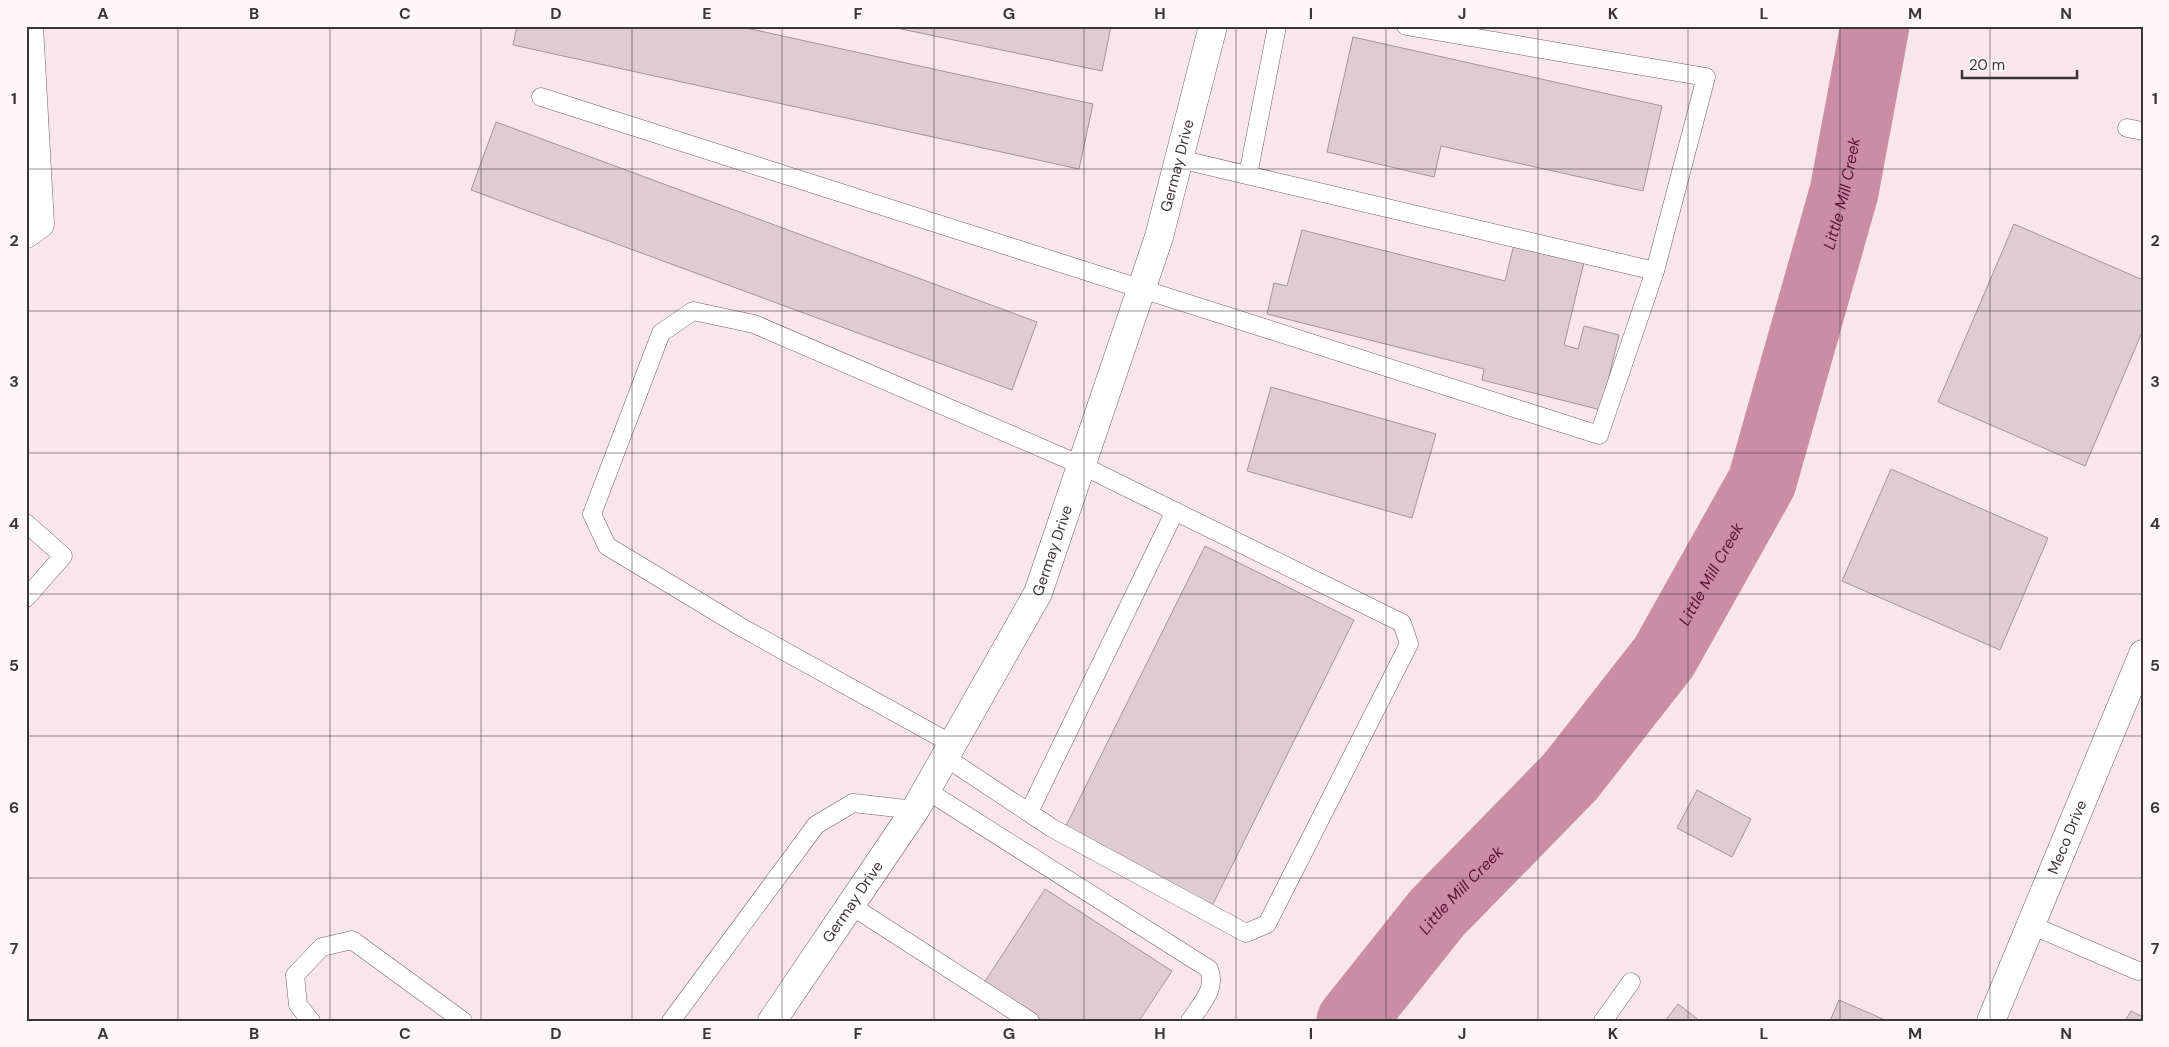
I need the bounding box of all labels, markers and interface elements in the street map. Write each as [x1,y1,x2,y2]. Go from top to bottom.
text: A [97,3,109,24]
text: B [249,3,259,24]
text: C [399,3,411,24]
text: D [550,3,562,24]
text: E [702,3,712,24]
text: F [854,3,863,24]
text: G [1003,3,1015,24]
text: H [1154,3,1166,24]
text: I [1309,3,1313,24]
text: J [1458,3,1466,24]
text: K [1608,3,1619,24]
text: L [1760,3,1769,24]
text: M [1908,3,1922,24]
text: N [2060,3,2072,24]
scale bar [1962,48,2076,80]
text: 20 m [1969,55,2005,75]
text: 1 [11,88,17,109]
text: 1 [2152,88,2158,109]
street label: Germay Drive [1156,117,1199,214]
water label: Little Mill Creek [1818,135,1865,252]
text: 2 [9,230,19,251]
text: 2 [2150,230,2160,251]
text: 3 [9,371,19,392]
text: 3 [2150,371,2160,392]
street label: Germay Drive [1028,503,1077,599]
text: 4 [9,513,19,534]
text: 4 [2150,513,2160,534]
water label: Little Mill Creek [1674,518,1749,629]
text: 5 [9,655,19,676]
text: 5 [2150,655,2160,676]
text: 6 [9,797,19,818]
street label: Meco Drive [2043,797,2091,877]
text: 6 [2150,797,2160,818]
water label: Little Mill Creek [1414,841,1509,939]
street label: Germay Drive [818,857,888,947]
text: 7 [10,938,19,959]
text: 7 [2151,938,2160,959]
text: A [97,1023,109,1044]
text: B [249,1023,259,1044]
text: C [399,1023,411,1044]
text: D [550,1023,562,1044]
text: E [702,1023,712,1044]
text: F [854,1023,863,1044]
text: G [1003,1023,1015,1044]
text: H [1154,1023,1166,1044]
text: I [1309,1023,1313,1044]
text: J [1458,1023,1466,1044]
text: K [1608,1023,1619,1044]
text: L [1760,1023,1769,1044]
text: M [1908,1023,1922,1044]
text: N [2060,1023,2072,1044]

